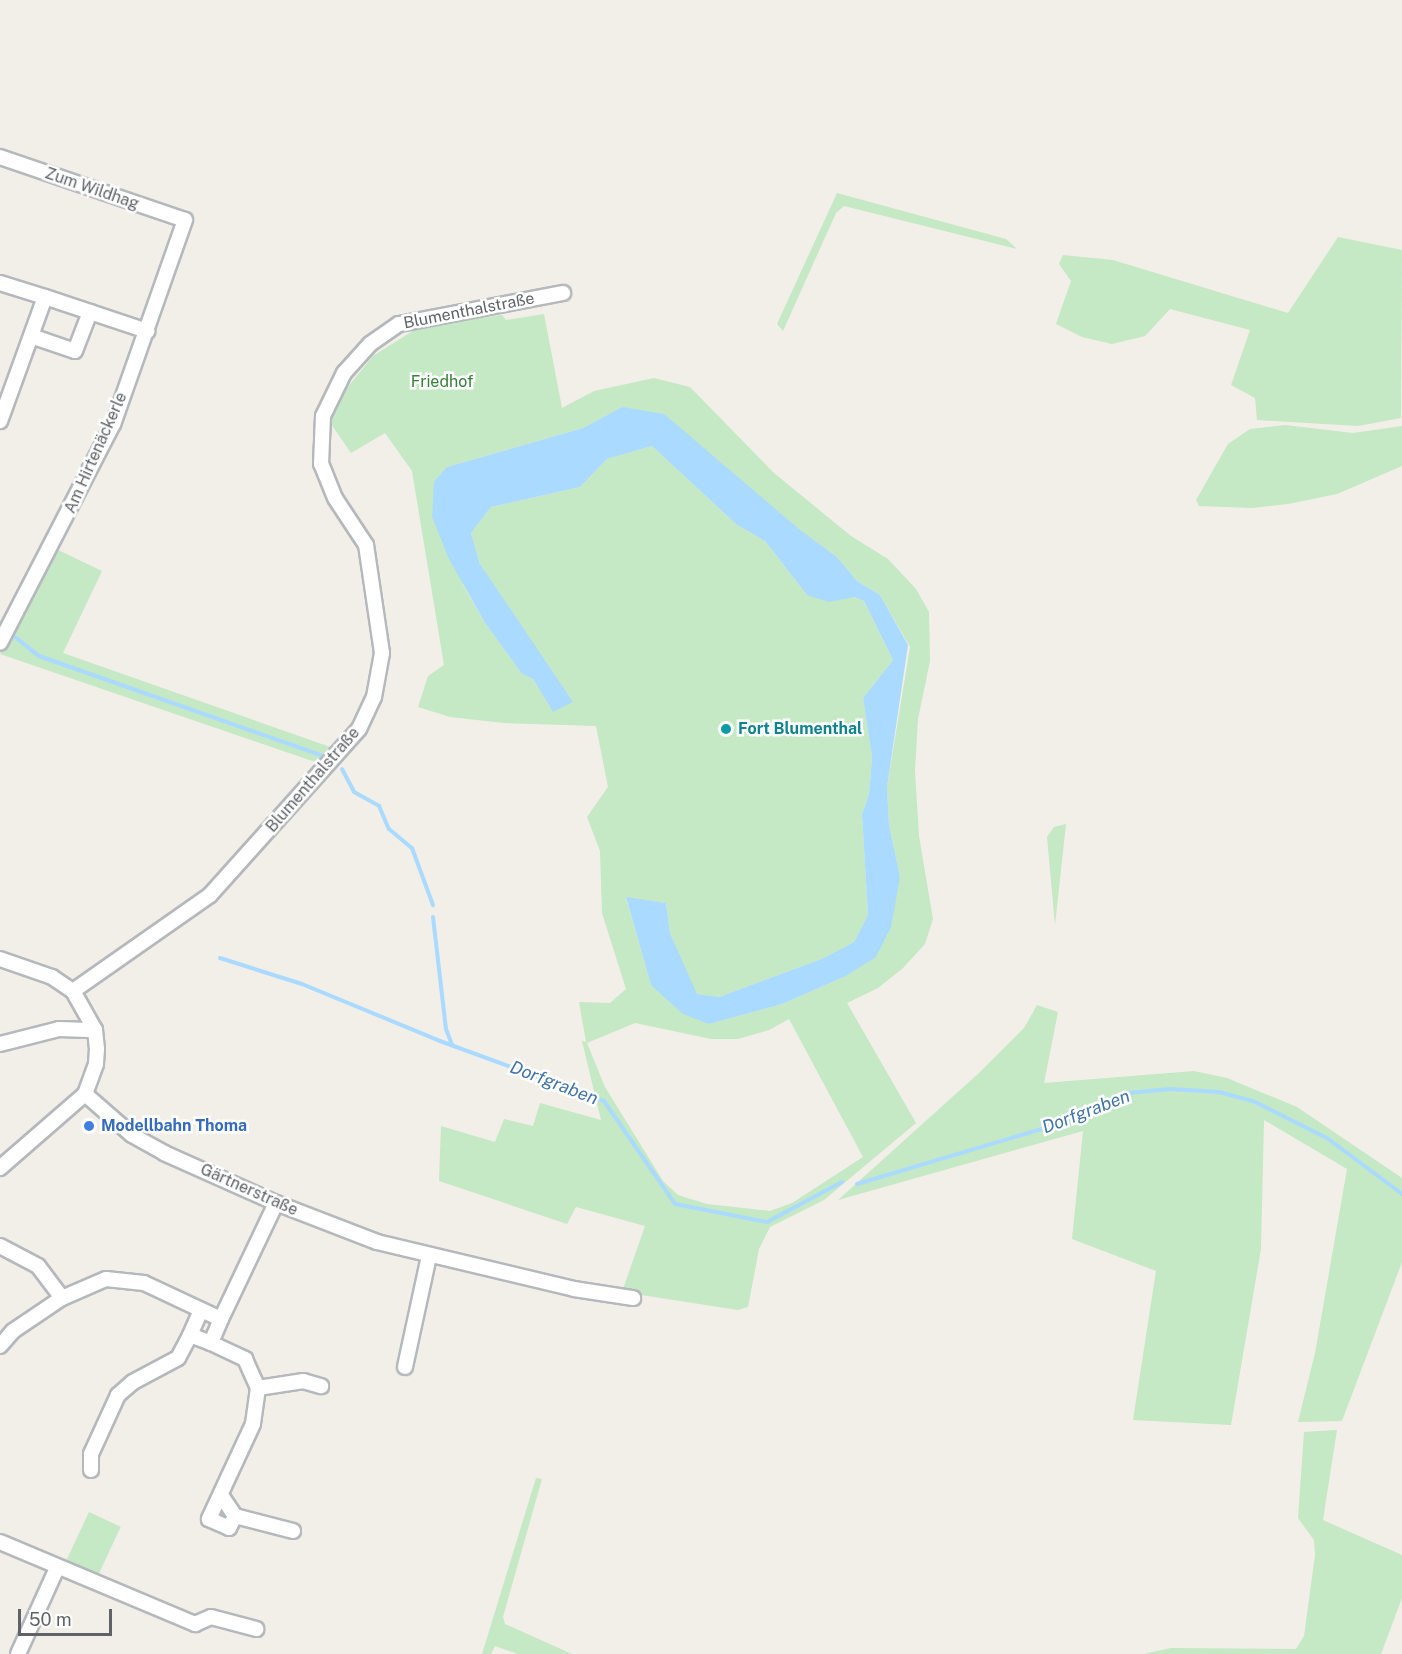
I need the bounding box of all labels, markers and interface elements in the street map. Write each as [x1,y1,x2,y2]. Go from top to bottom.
street label: Zum Wildhag [42,164,142,214]
street label: Blumenthalstraße [402,289,536,333]
park label: Friedhof [411,372,473,392]
street label: Am Hirtenäckerle [61,389,131,517]
place label: Fort Blumenthal [738,719,862,739]
marker: Fort Blumenthal [719,722,733,736]
street label: Blumenthalstraße [262,724,364,836]
water label: Dorfgraben [507,1056,601,1110]
water label: Dorfgraben [1039,1085,1133,1139]
place label: Modellbahn Thoma [101,1116,247,1136]
marker: Modellbahn Thoma [82,1119,96,1133]
street label: Gärtnerstraße [197,1160,301,1220]
scale bar [21,1597,116,1635]
text: 50 m [29,1609,72,1630]

